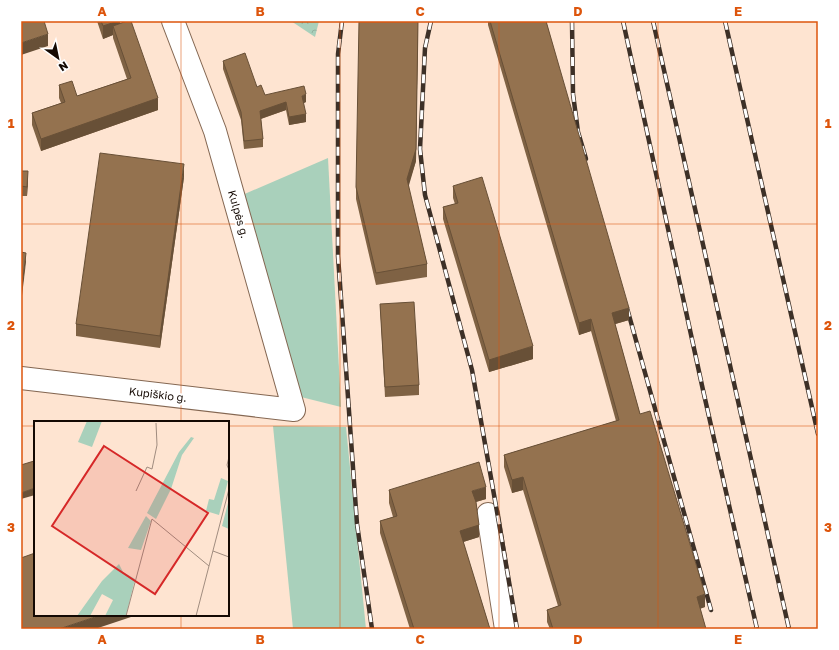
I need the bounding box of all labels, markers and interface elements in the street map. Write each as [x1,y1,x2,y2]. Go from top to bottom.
text: A [97,3,107,19]
text: B [255,3,265,19]
text: C [415,3,425,19]
text: D [573,3,583,19]
text: E [734,3,742,19]
north arrow [38,38,78,78]
text: N [57,59,71,75]
text: 1 [8,115,15,131]
text: 1 [825,115,832,131]
street label: Kulpės g. [226,188,252,240]
text: 2 [7,317,15,333]
text: 2 [824,317,832,333]
street label: Kupiškio g. [128,384,188,404]
inset map [34,421,229,616]
text: 3 [7,519,15,535]
text: 3 [824,519,832,535]
text: A [97,631,107,647]
text: B [255,631,265,647]
text: C [415,631,425,647]
text: D [573,631,583,647]
text: E [734,631,742,647]

